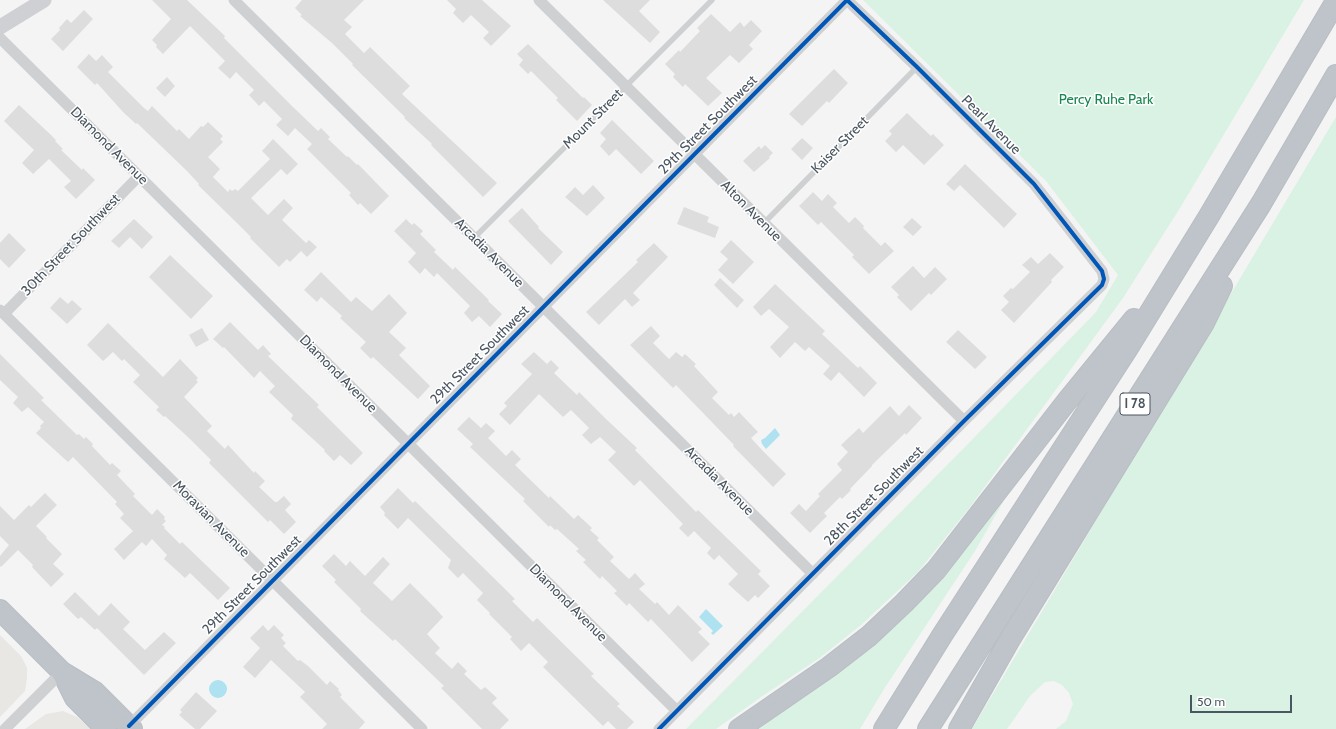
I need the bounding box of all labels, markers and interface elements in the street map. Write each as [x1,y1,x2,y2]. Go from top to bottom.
street label: 29th Street Southwest [655,72,761,178]
street label: Mount Street [560,86,626,152]
street label: Pearl Avenue [958,92,1024,158]
park label: Percy Ruhe Park [1059,92,1153,108]
street label: Diamond Avenue [67,104,151,188]
street label: Kaiser Street [808,113,872,177]
street label: Alton Avenue [717,177,785,245]
street label: 30th Street Southwest [18,191,124,299]
street label: Arcadia Avenue [451,215,527,291]
street label: 29th Street Southwest [427,302,533,408]
street label: Diamond Avenue [296,332,380,416]
road number: I 78 [1120,393,1150,415]
street label: Arcadia Avenue [681,443,757,519]
street label: 28th Street Southwest [821,443,927,549]
street label: Moravian Avenue [169,477,253,561]
street label: 29th Street Southwest [199,532,305,638]
street label: Diamond Avenue [526,561,610,645]
scale bar [1192,687,1294,713]
text: 50 m [1197,694,1225,709]

